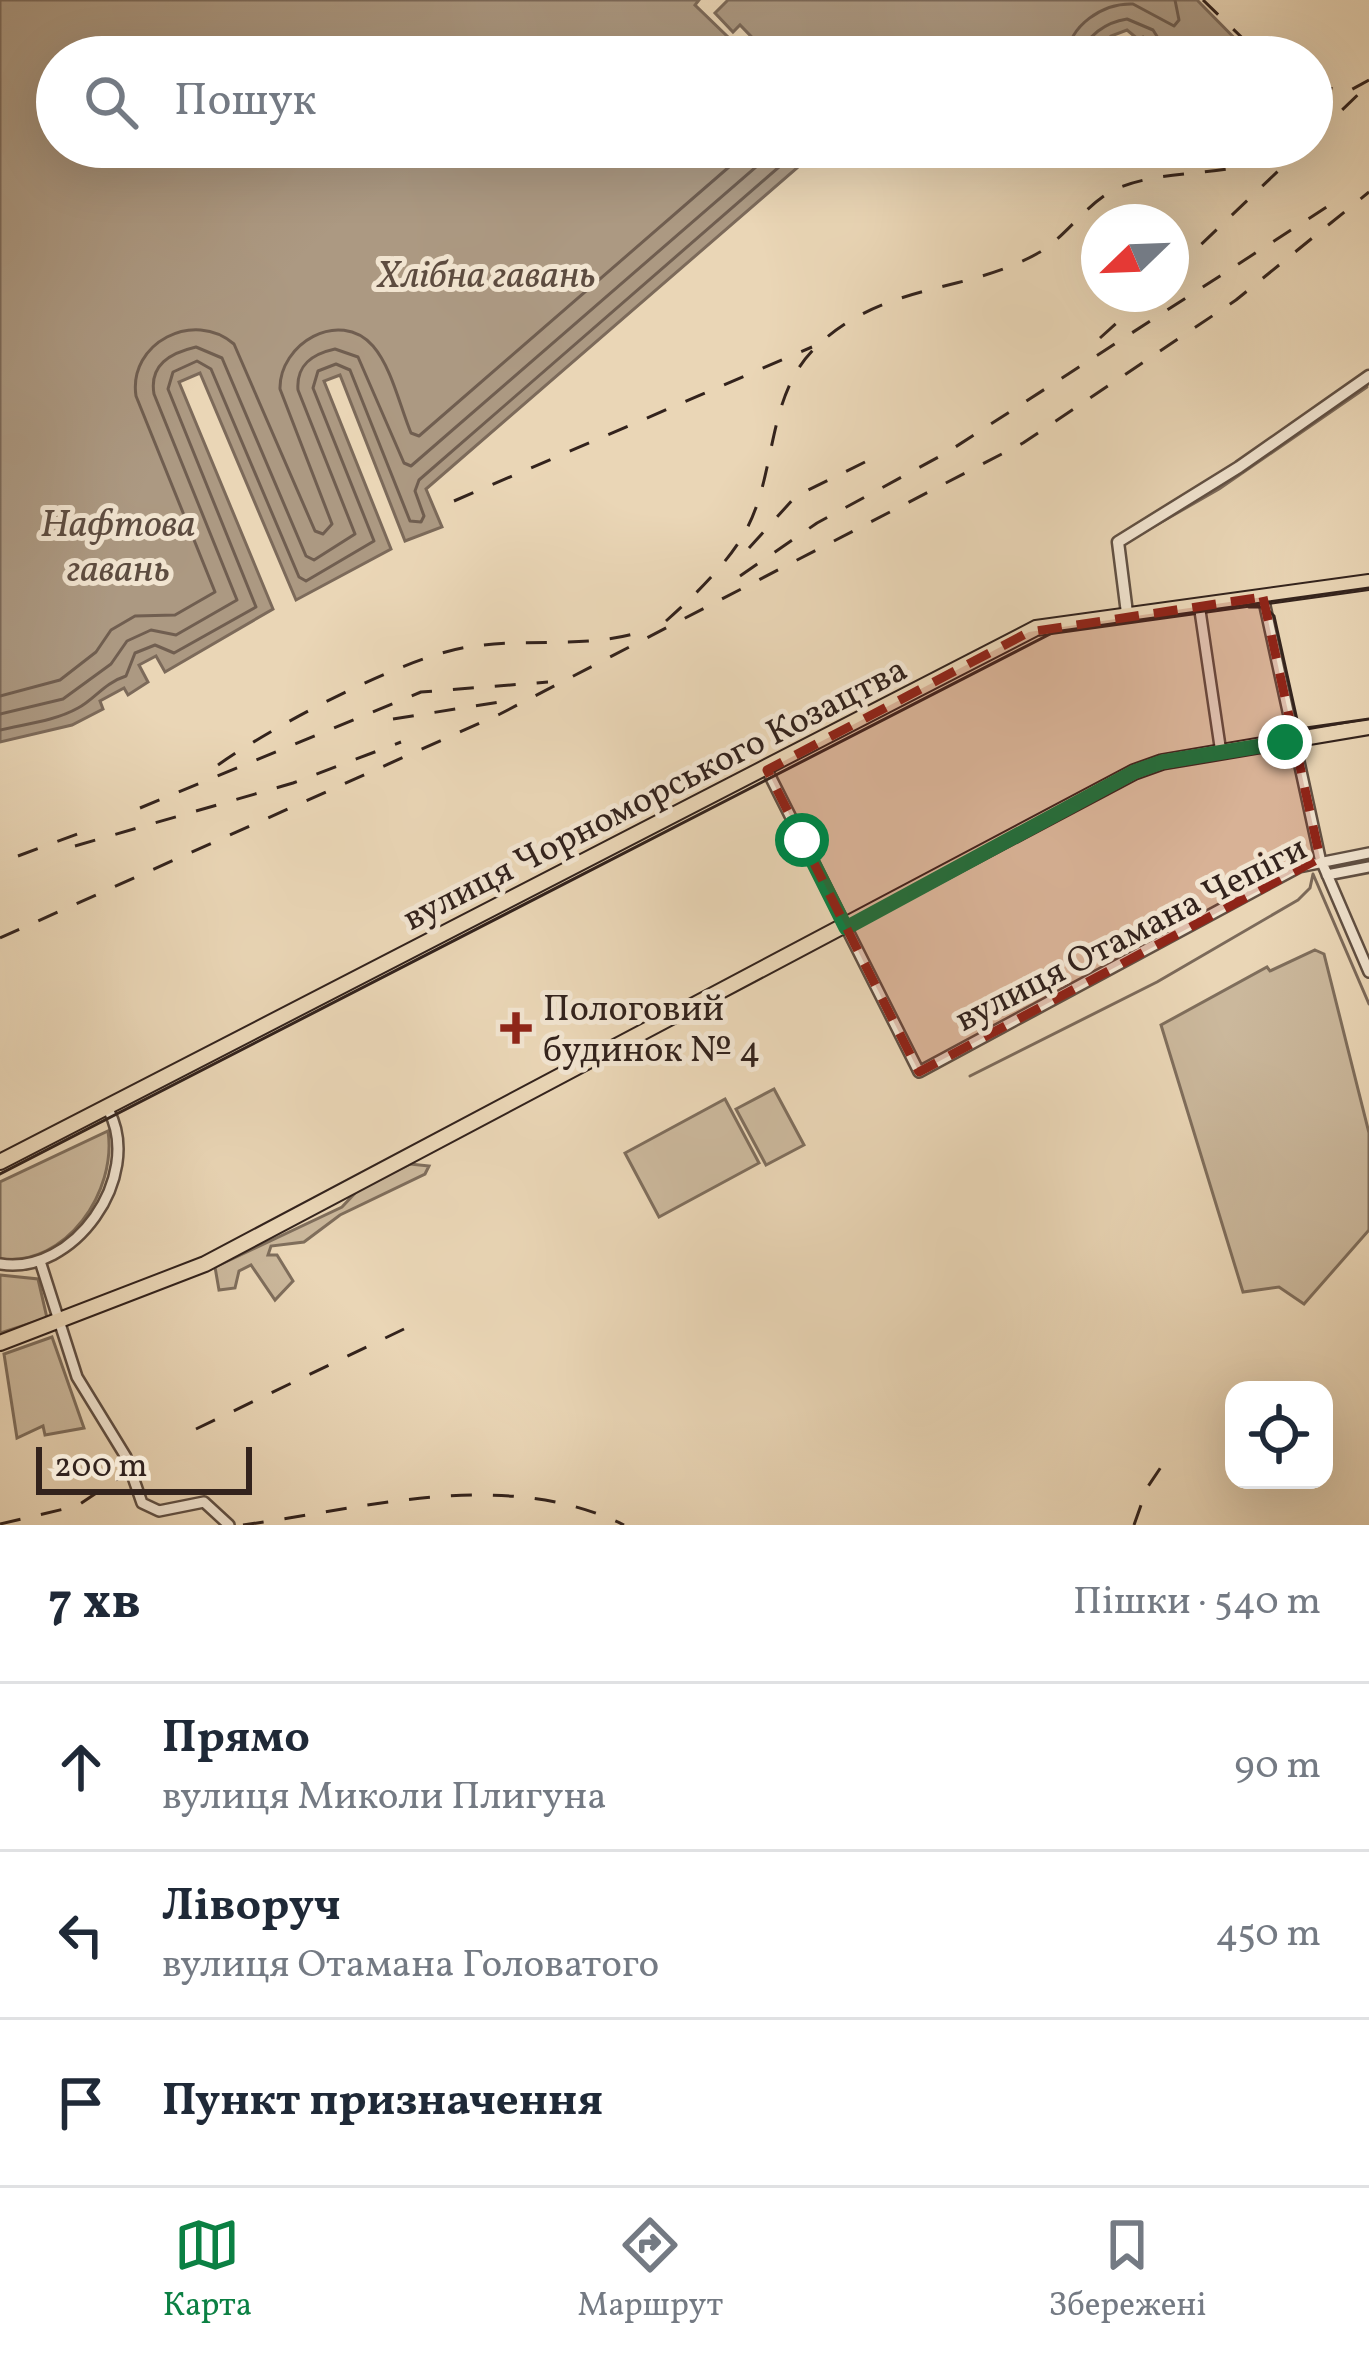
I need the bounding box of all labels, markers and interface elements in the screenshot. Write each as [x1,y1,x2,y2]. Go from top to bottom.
search box [36,36,1333,168]
icon: search [78,69,144,135]
text: Пошук [174,71,317,134]
north arrow [1081,204,1189,312]
water label: Хлібна гавань [376,250,595,304]
water label: Нафтова гавань [40,499,196,598]
street label: вулиця Чорноморського Козацтва [395,646,917,945]
route end [1258,715,1312,769]
route start [775,813,829,867]
street label: вулиця Отамана Чепіги [947,825,1316,1046]
place label: Пологовий будинок № 4 [543,986,761,1077]
marker: Пологовий будинок № 4 [500,1012,532,1044]
map controls [1225,1381,1333,1489]
button: locate [1225,1381,1333,1489]
scale bar [36,1441,252,1494]
text: 200 m [54,1445,148,1491]
text: 7 хв [48,1568,141,1639]
text: Пішки · 540 m [1073,1576,1321,1630]
text: Прямо [162,1708,310,1771]
icon: ahead [48,1734,114,1800]
text: 90 m [1234,1740,1321,1794]
text: вулиця Миколи Плигуна [162,1771,607,1825]
text: Ліворуч [162,1876,341,1939]
icon: left [48,1902,114,1968]
text: 450 m [1215,1908,1321,1962]
text: вулиця Отамана Головатого [162,1939,659,1993]
icon: arrive [48,2070,114,2136]
text: Пункт призначення [162,2071,603,2134]
tab: Карта [163,2212,252,2330]
tab: Маршрут [578,2212,723,2330]
tab: Збережені [1048,2212,1206,2330]

